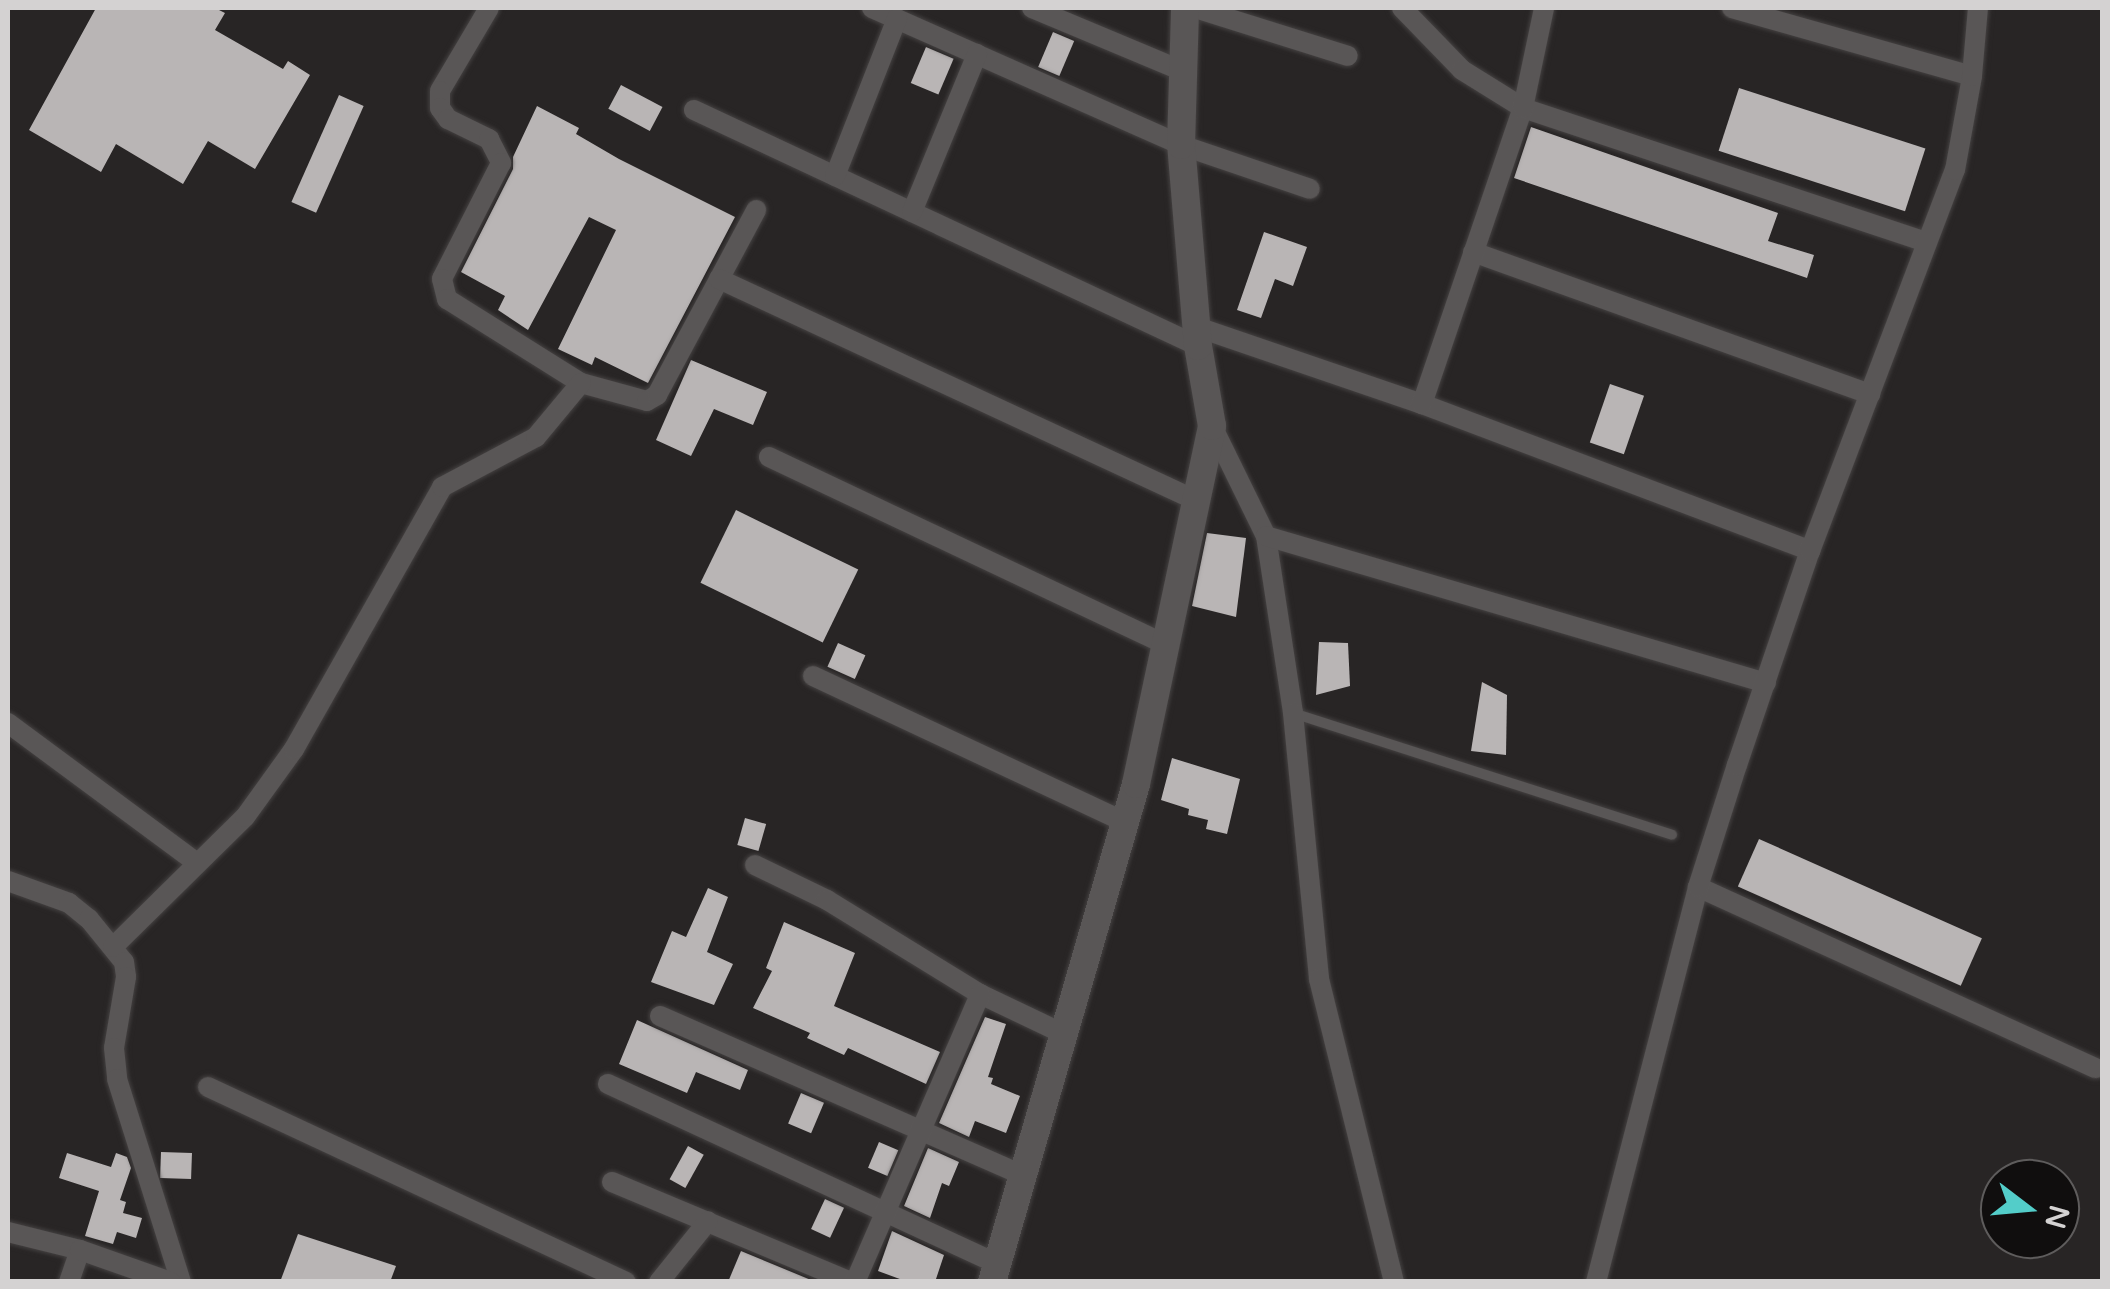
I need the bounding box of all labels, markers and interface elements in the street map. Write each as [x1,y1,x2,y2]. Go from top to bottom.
north arrow [1980,1159,2080,1259]
text: N [2037,1201,2076,1232]

